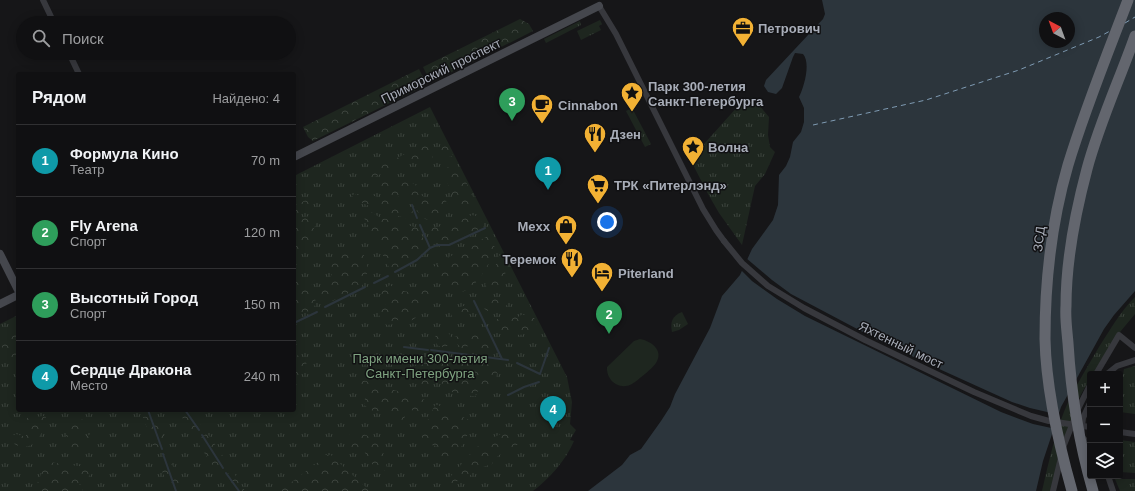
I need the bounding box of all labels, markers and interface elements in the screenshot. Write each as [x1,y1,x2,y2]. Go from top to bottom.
north arrow [1039,12,1075,48]
office icon: Петрович [730,15,756,48]
search box [16,16,296,60]
place label: Петрович [758,21,820,36]
icon: search [30,27,52,49]
text: Поиск [62,30,104,47]
street label: Приморский проспект [379,35,503,107]
place label: Парк 300-летия Санкт-Петербурга [648,79,764,109]
place icon: Парк 300-летия Санкт-Петербурга [619,80,645,113]
text: Рядом [32,88,87,107]
pin: 3 [499,88,525,121]
text: Найдено: 4 [212,91,280,106]
cafe icon: Cinnabon [529,92,555,125]
place label: Cinnabon [558,98,618,113]
restaurant icon: Дзен [582,121,608,154]
place label: Дзен [610,127,641,142]
place icon: Волна [680,134,706,167]
place label: Волна [708,140,749,155]
text: Формула Кино [70,145,179,162]
text: 1 [41,153,49,168]
text: 70 m [251,153,280,168]
pin: 1 [535,157,561,190]
text: Театр [70,162,105,177]
supermarket icon: ТРК «Питерлэнд» [585,172,611,205]
place label: ТРК «Питерлэнд» [614,178,727,193]
your location [597,212,617,232]
shop icon: Mexx [553,213,579,246]
text: Fly Arena [70,217,138,234]
place label: Mexx [517,219,551,234]
text: 2 [41,225,49,240]
text: 120 m [244,225,280,240]
street label: ЗСД [1030,225,1048,253]
text: Спорт [70,234,107,249]
restaurant icon: Теремок [559,246,585,279]
place label: Теремок [503,252,556,267]
hotel icon: Piterland [589,260,615,293]
place label: Piterland [618,266,674,281]
text: Высотный Город [70,289,198,306]
text: 3 [41,297,49,312]
text: 150 m [244,297,280,312]
pin: 2 [596,301,622,334]
text: Спорт [70,306,107,321]
street label: Яхтенный мост [856,318,946,372]
park label: Парк имени 300-летия Санкт-Петербурга [352,351,488,381]
text: Сердце Дракона [70,361,191,378]
text: 4 [41,369,49,384]
text: 240 m [244,369,280,384]
map controls [1087,371,1123,479]
button: + [1087,371,1123,407]
text: Место [70,378,108,393]
pin: 4 [540,396,566,429]
button: − [1087,407,1123,443]
button: layers [1087,443,1123,479]

